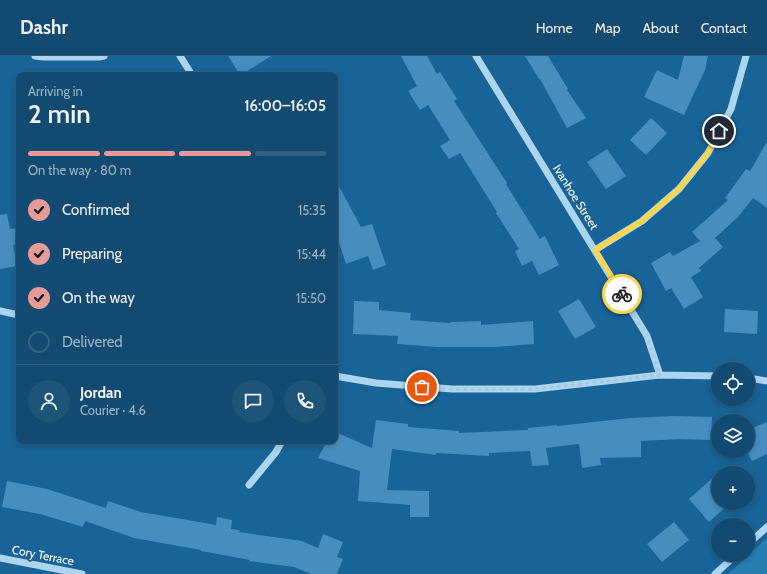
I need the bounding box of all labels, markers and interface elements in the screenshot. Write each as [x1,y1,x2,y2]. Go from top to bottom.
text: Dashr [20,16,68,39]
text: Home [536,19,573,37]
text: Map [595,19,620,37]
text: About [642,19,679,37]
text: Contact [701,19,747,37]
text: Arriving in [28,83,83,99]
text: 16:00–16:05 [244,97,326,115]
text: 2 min [28,98,91,130]
pin [702,114,736,148]
icon: home [708,120,730,142]
text: On the way · 80 m [28,162,131,178]
street label: Ivanhoe Street [550,162,602,232]
icon: check [28,199,50,221]
text: Confirmed [62,201,130,219]
text: 15:35 [298,202,326,218]
icon: check [28,243,50,265]
text: Preparing [62,245,122,263]
text: 15:44 [297,246,326,262]
courier [602,274,642,314]
icon: bike [611,283,633,305]
icon: check [28,287,50,309]
text: On the way [62,289,135,307]
text: 15:50 [296,290,326,306]
text: Delivered [62,333,123,351]
map controls [711,362,755,562]
button: locate [711,362,755,406]
pin [405,370,439,404]
icon: bag [411,376,433,398]
button: person [28,380,70,422]
button: chat [232,380,274,422]
button: phone [284,380,326,422]
text: Jordan [80,384,122,402]
text: Courier · 4.6 [80,402,146,418]
button: layers [711,414,755,458]
button: + [711,466,755,510]
button: − [711,518,755,562]
street label: Cory Terrace [11,542,75,568]

